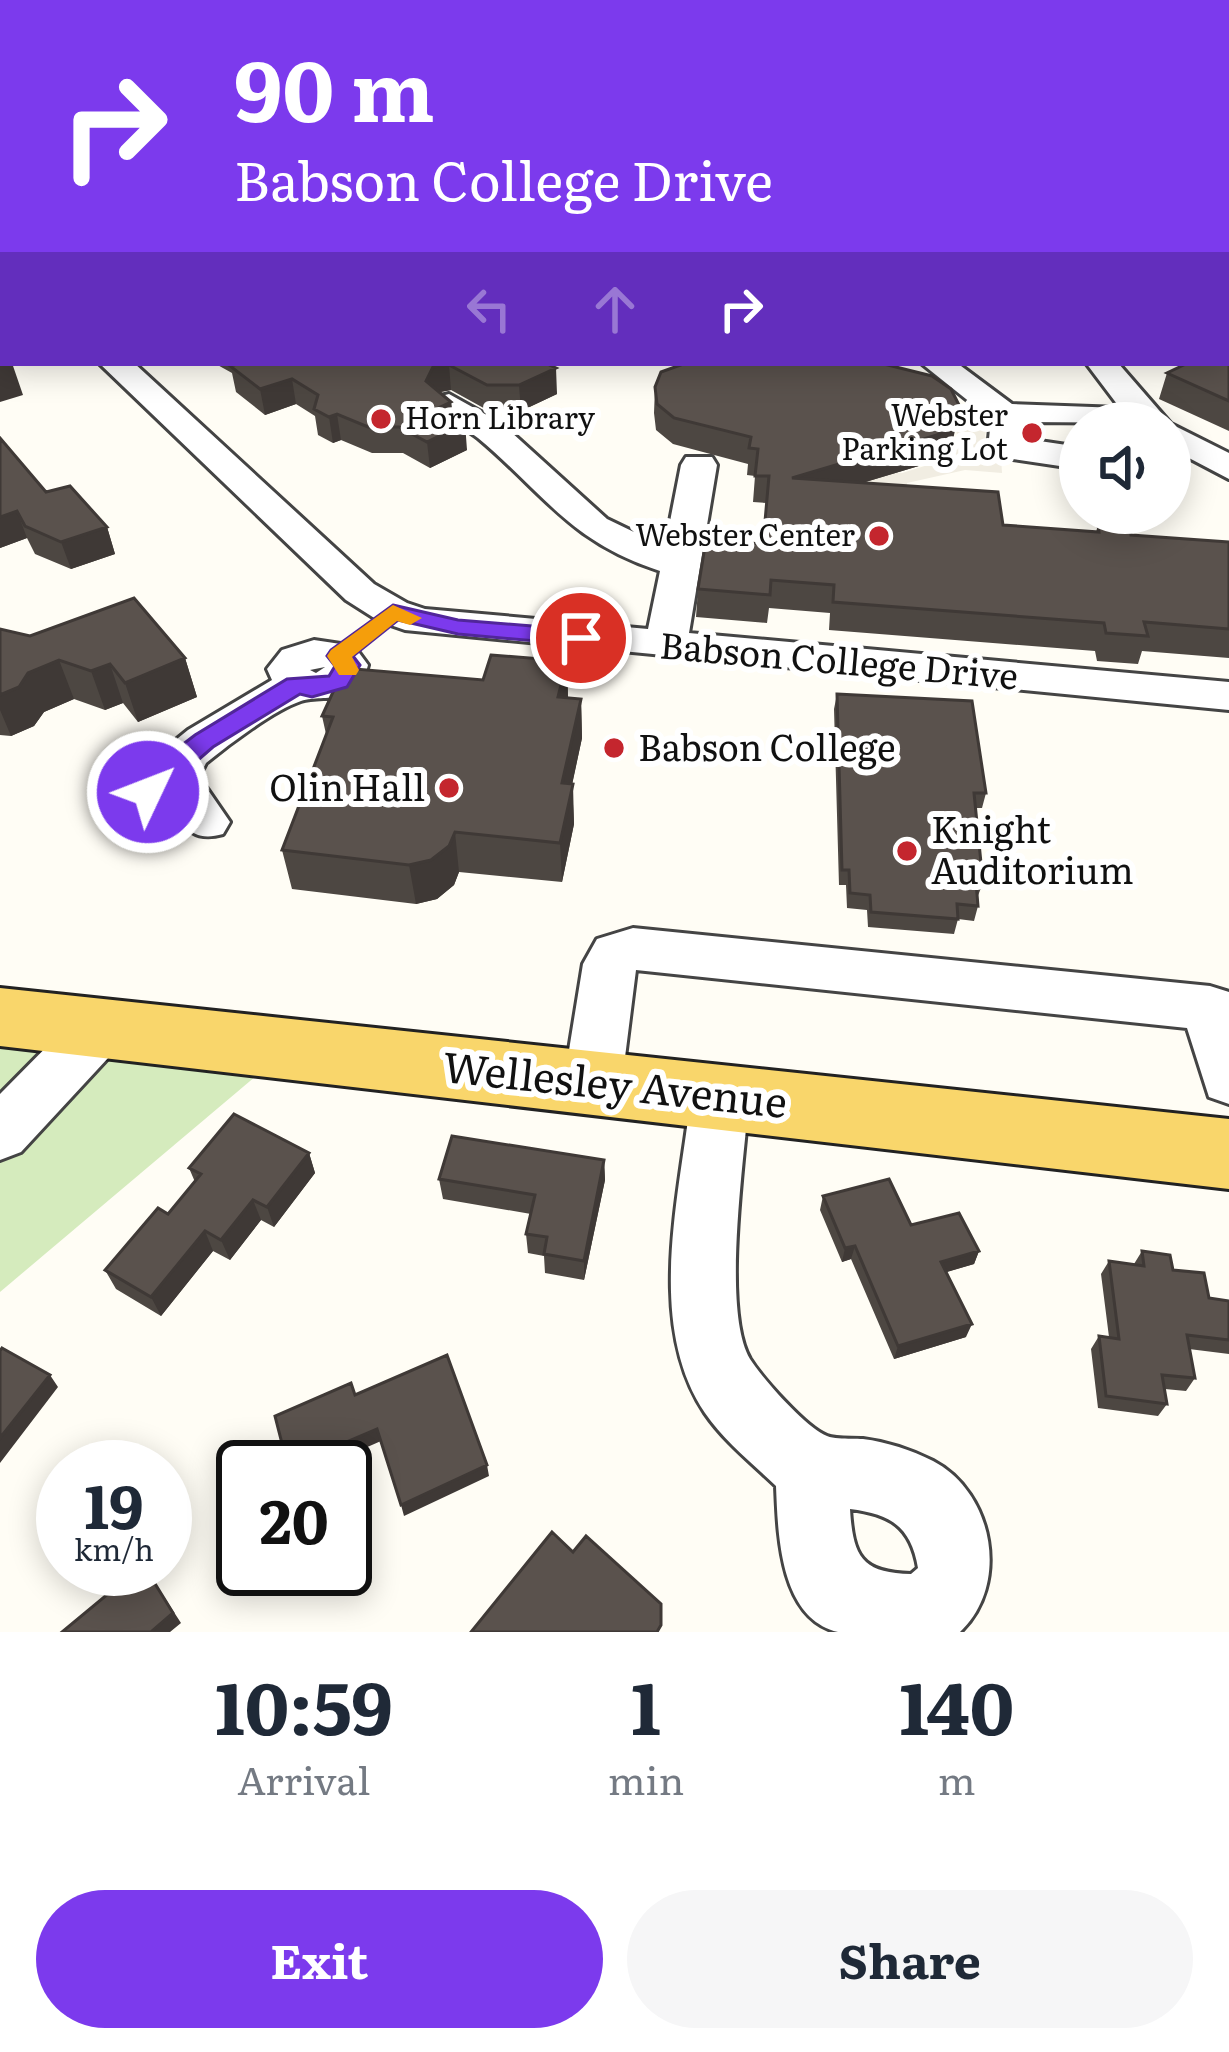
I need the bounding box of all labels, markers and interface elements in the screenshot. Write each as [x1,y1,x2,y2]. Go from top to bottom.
text: 90 m [234,23,435,148]
icon: right [36,48,192,204]
text: Babson College Drive [234,137,773,218]
icon: left [456,276,522,342]
icon: ahead [582,276,648,342]
icon: right [708,276,774,342]
place label: Webster Parking Lot [841,391,1008,469]
place label: Horn Library [405,394,596,438]
map controls [1059,402,1191,534]
button: sound [1059,402,1191,534]
marker: Horn Library [368,406,394,432]
marker: Webster Parking Lot [1019,420,1045,446]
place label: Webster Center [635,511,855,555]
marker: Webster Center [866,523,892,549]
pin [530,587,632,689]
icon: arrive [548,605,614,671]
street label: Babson College Drive [658,616,1021,701]
place label: Babson College [638,719,896,772]
position arrow [85,729,211,855]
marker: Babson College [601,735,627,761]
place label: Olin Hall [269,759,425,812]
marker: Olin Hall [436,775,462,801]
place label: Knight Auditorium [931,801,1134,895]
marker: Knight Auditorium [894,838,920,864]
street label: Wellesley Avenue [440,1033,791,1131]
speed limit sign: 20 [216,1440,372,1596]
text: 19 [84,1458,144,1547]
text: km/h [74,1526,154,1570]
text: 10:59 [215,1650,393,1757]
text: 1 [631,1650,661,1757]
text: 140 [899,1650,1014,1757]
text: Arrival [237,1749,370,1807]
text: min [608,1749,684,1807]
text: m [938,1749,976,1807]
button: Exit [36,1890,603,2028]
button: Share [627,1890,1193,2028]

